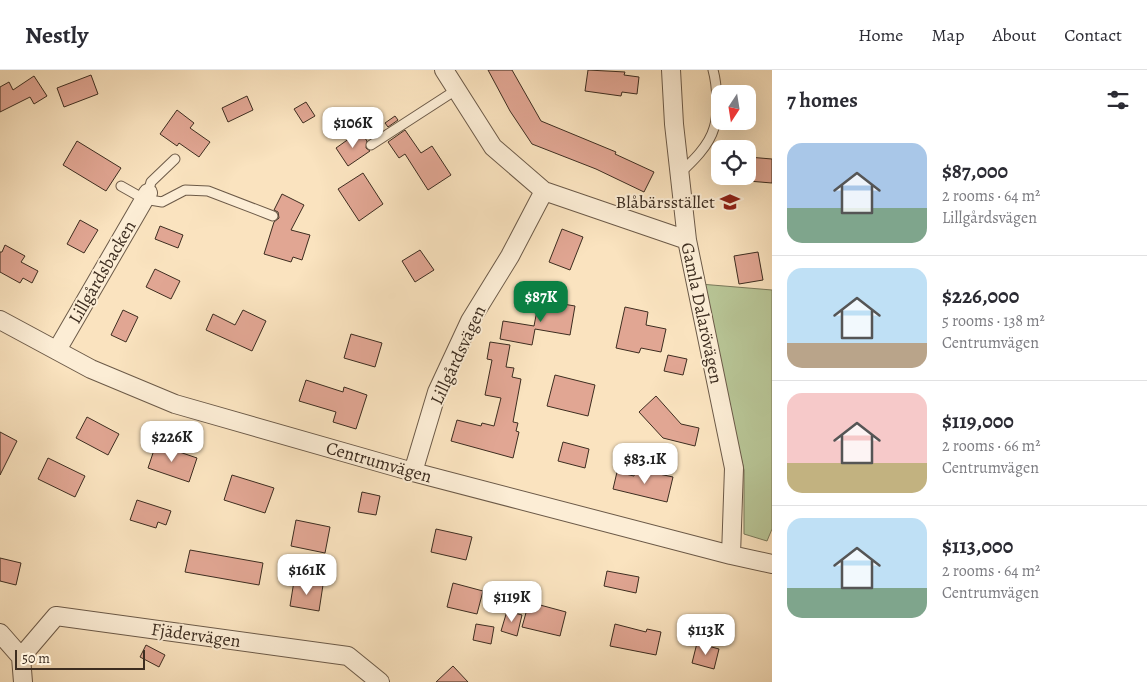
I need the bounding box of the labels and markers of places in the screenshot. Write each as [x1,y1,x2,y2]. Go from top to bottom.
pin: $106K [318,106,388,149]
place label: Blåbärsstället [615,190,715,214]
school or university icon: Blåbärsstället [719,191,741,213]
pin: $87K [511,280,571,323]
pin: $226K [137,420,207,463]
pin: $83.1K [604,442,686,485]
pin: $161K [272,554,342,596]
pin: $119K [477,580,547,623]
pin: $113K [671,614,741,656]

